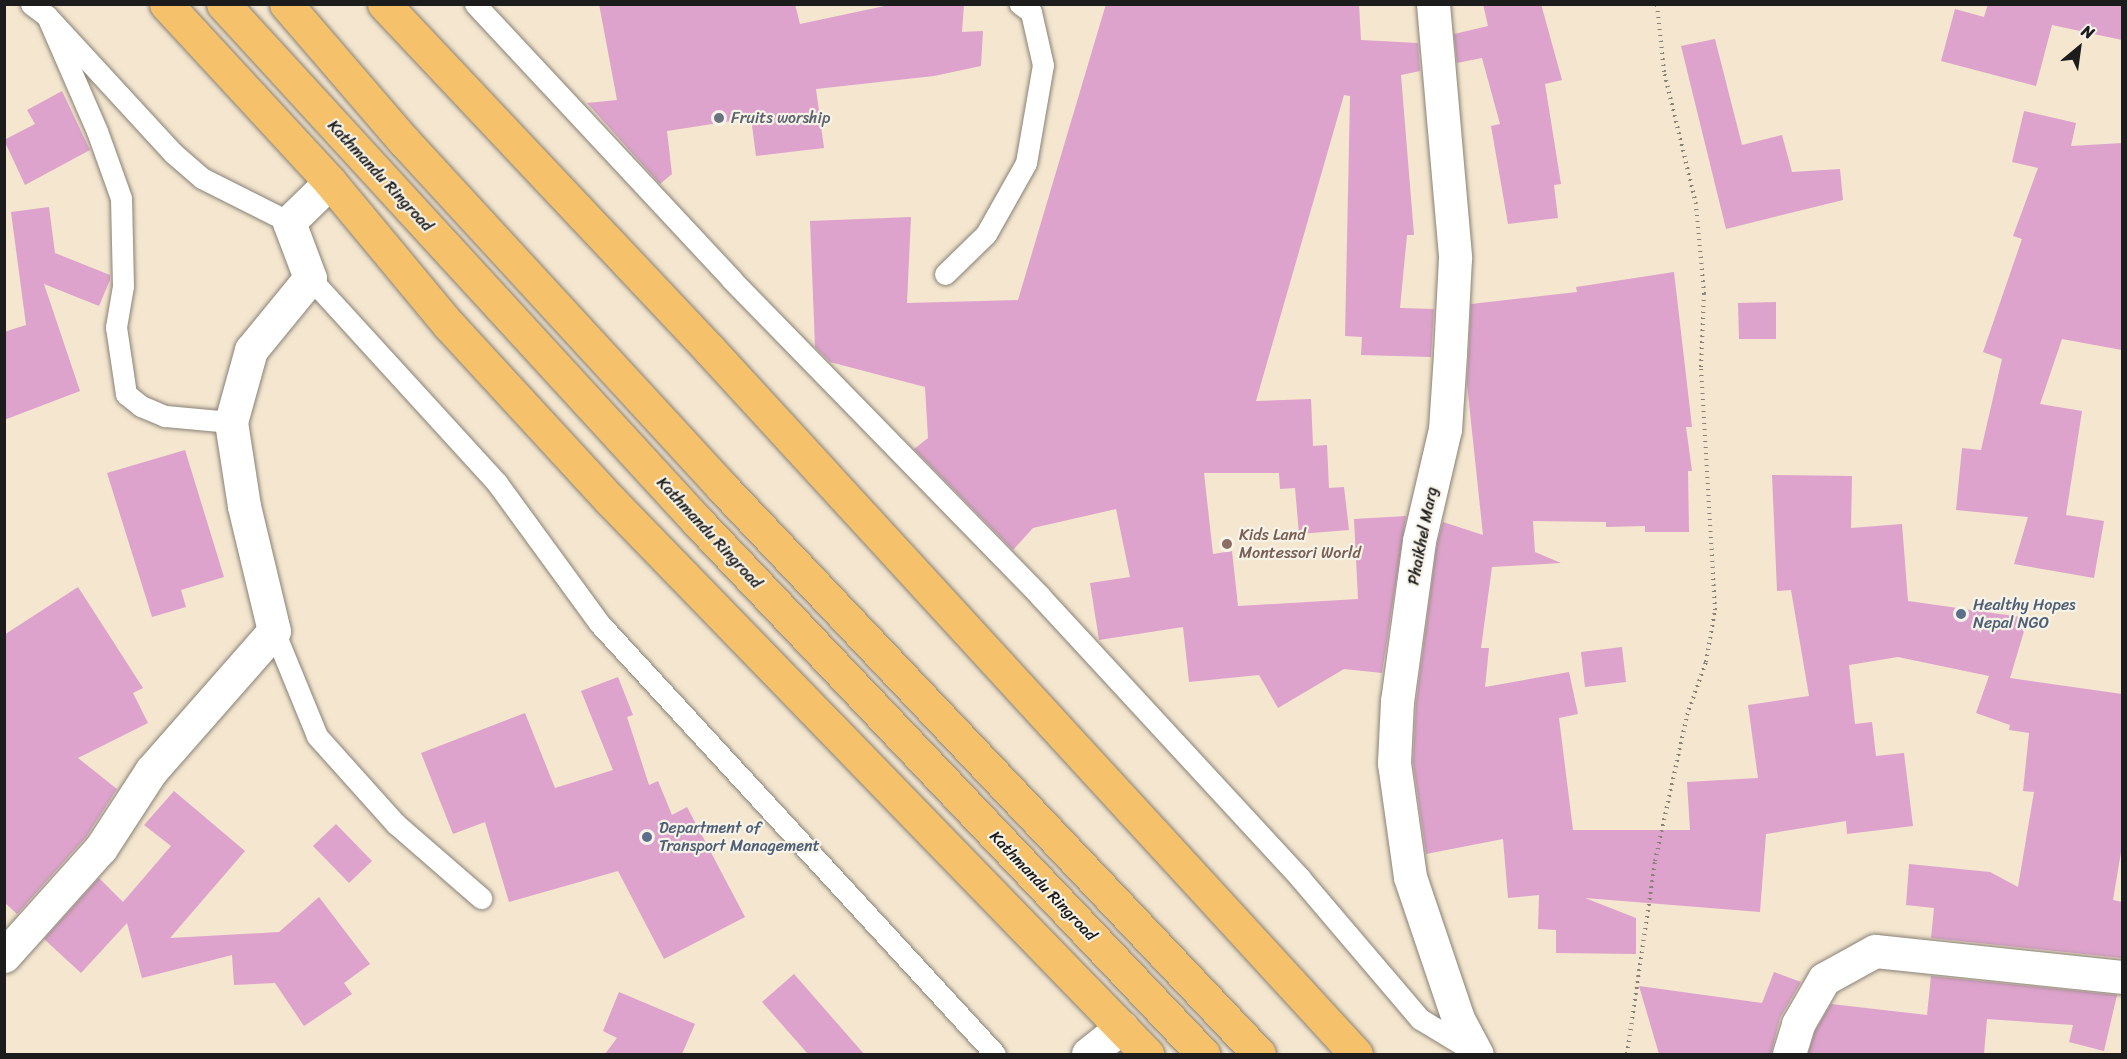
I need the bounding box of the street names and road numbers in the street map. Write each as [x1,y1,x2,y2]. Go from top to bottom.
street label: Kathmandu Ringroad [323,116,437,236]
street label: Kathmandu Ringroad [652,473,766,593]
street label: Phaikhel Marg [1404,485,1442,587]
street label: Kathmandu Ringroad [986,827,1100,945]

